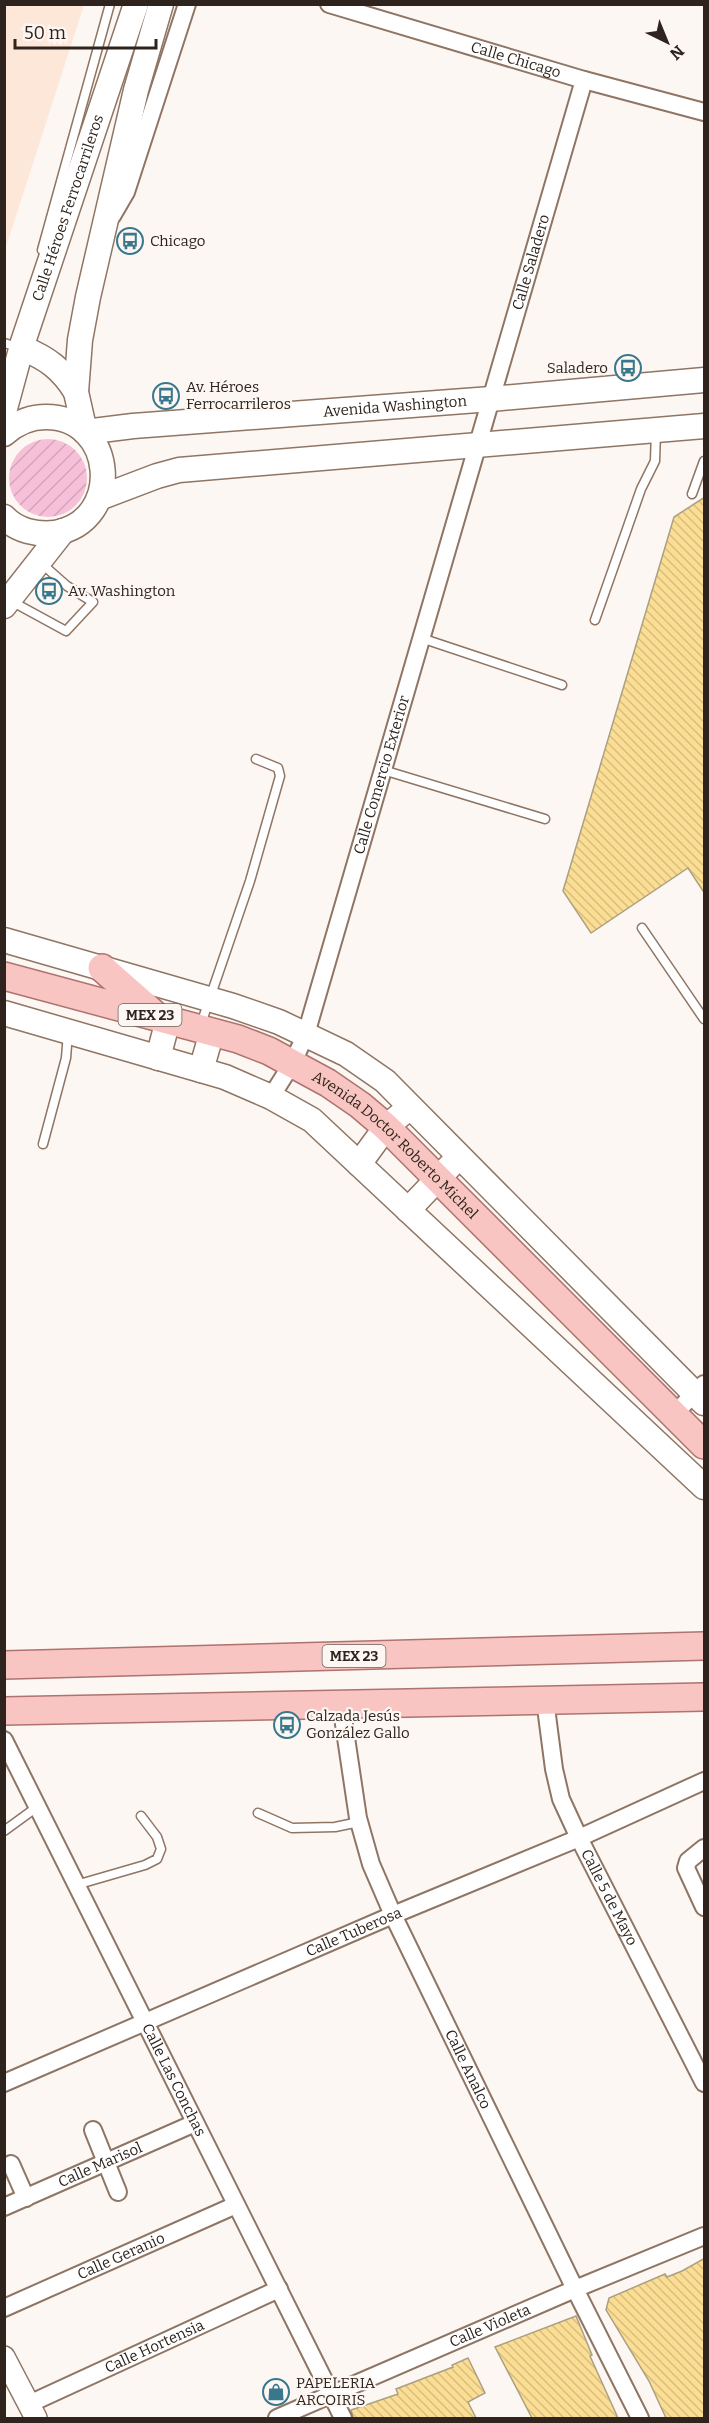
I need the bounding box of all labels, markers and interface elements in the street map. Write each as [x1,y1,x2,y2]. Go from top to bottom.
scale bar [15,12,156,50]
north arrow [637,12,697,72]
text: 50 m [24,22,66,44]
street label: Calle Chicago [469,38,563,82]
text: N [666,41,688,64]
street label: Calle Héroes Ferrocarrileros [28,112,107,303]
street label: Calle Saladero [508,212,553,312]
bus stop icon: Chicago [115,226,145,256]
place label: Chicago [150,232,205,250]
bus stop icon: Saladero [613,353,643,383]
place label: Saladero [547,359,608,377]
place label: Av. Héroes Ferrocarrileros [186,378,291,413]
bus stop icon: Av. Héroes Ferrocarrileros [151,381,181,411]
street label: Avenida Washington [322,392,468,421]
bus stop icon: Av. Washington [34,576,64,606]
place label: Av. Washington [68,582,176,600]
street label: Calle Comercio Exterior [350,693,413,856]
road number: MEX 23 [118,1004,182,1026]
street label: Avenida Doctor Roberto Michel [309,1067,482,1223]
road number: MEX 23 [322,1645,386,1667]
place label: Calzada Jesús González Gallo [306,1707,410,1742]
bus stop icon: Calzada Jesús González Gallo [272,1710,302,1740]
street label: Calle 5 de Mayo [577,1846,641,1949]
street label: Calle Tuberosa [303,1903,404,1961]
street label: Calle Las Conchas [138,2021,210,2139]
street label: Calle Analco [441,2027,495,2112]
street label: Calle Marisol [55,2138,145,2191]
street label: Calle Geranio [75,2229,167,2283]
street label: Calle Violeta [447,2300,533,2351]
street label: Calle Hortensia [102,2316,207,2377]
place label: PAPELERIA ARCOIRIS [296,2374,375,2409]
shop icon: PAPELERIA ARCOIRIS [261,2377,291,2407]

